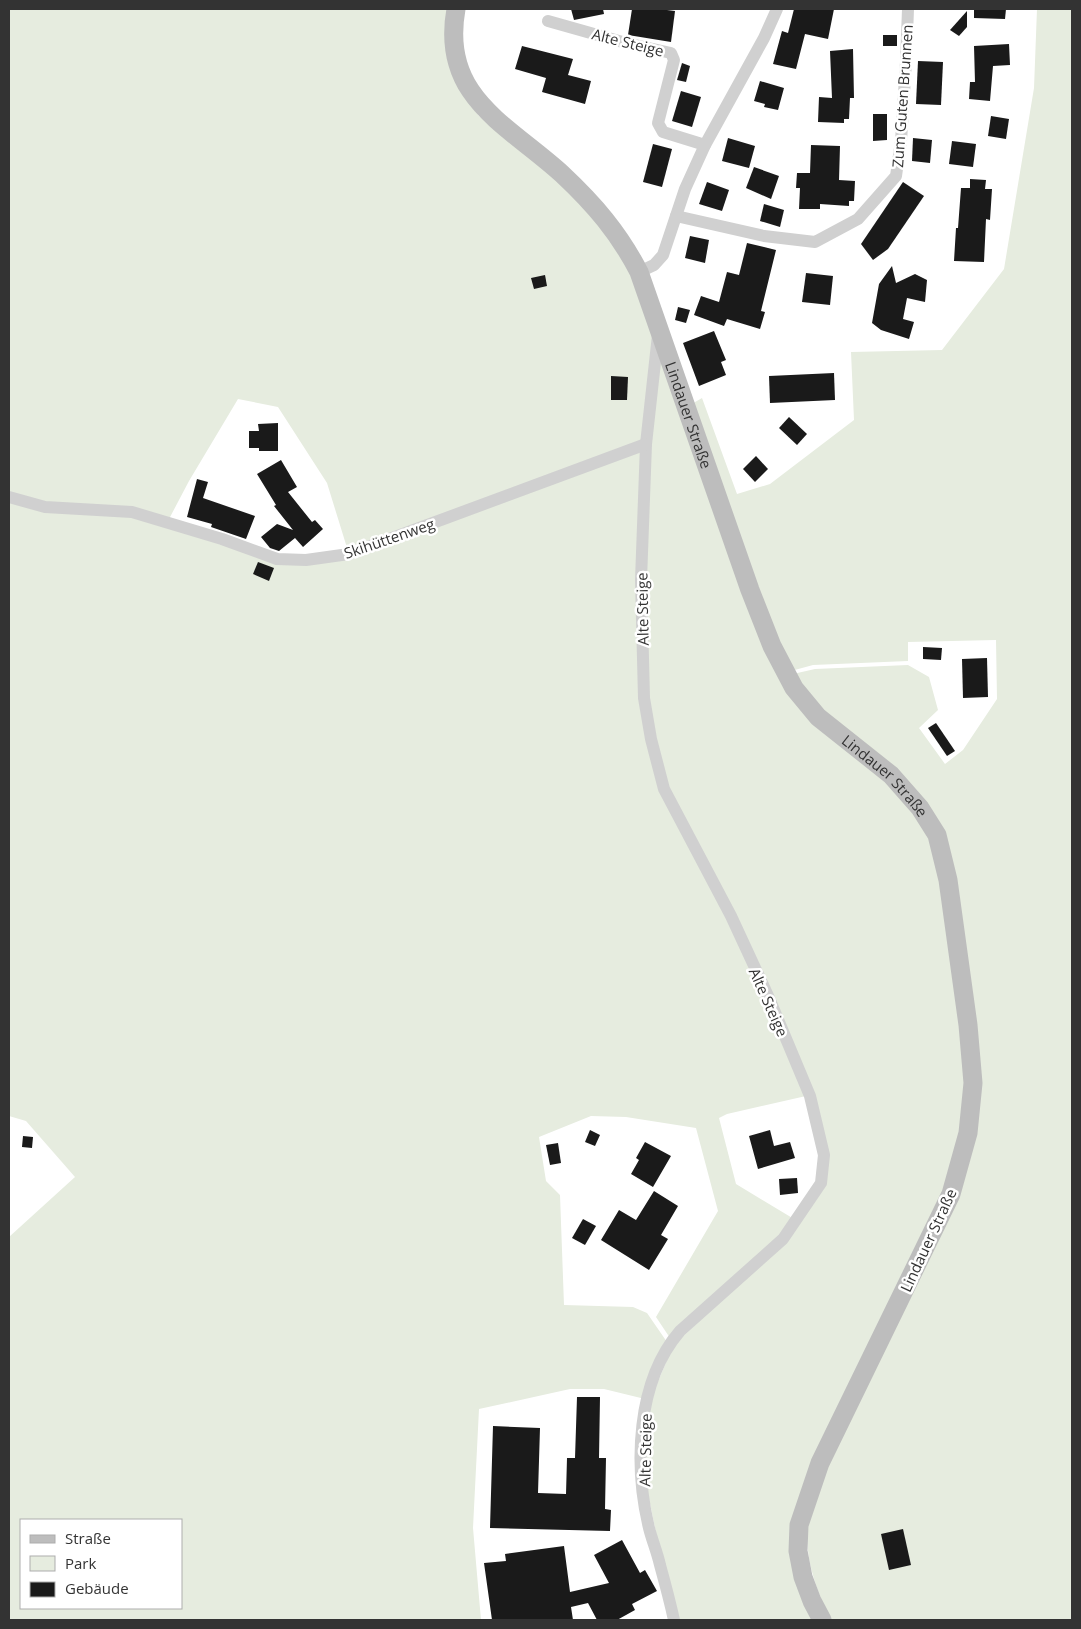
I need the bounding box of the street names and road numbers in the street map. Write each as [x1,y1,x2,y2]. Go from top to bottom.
street label: Alte Steige [590,23,666,61]
street label: Zum Guten Brunnen [887,24,917,168]
street label: Lindauer Straße [661,359,717,471]
street label: Skihüttenweg [341,513,437,563]
street label: Alte Steige [631,572,653,646]
street label: Lindauer Straße [838,730,933,820]
street label: Alte Steige [745,964,793,1040]
street label: Lindauer Straße [895,1185,961,1295]
street label: Alte Steige [634,1413,656,1487]

